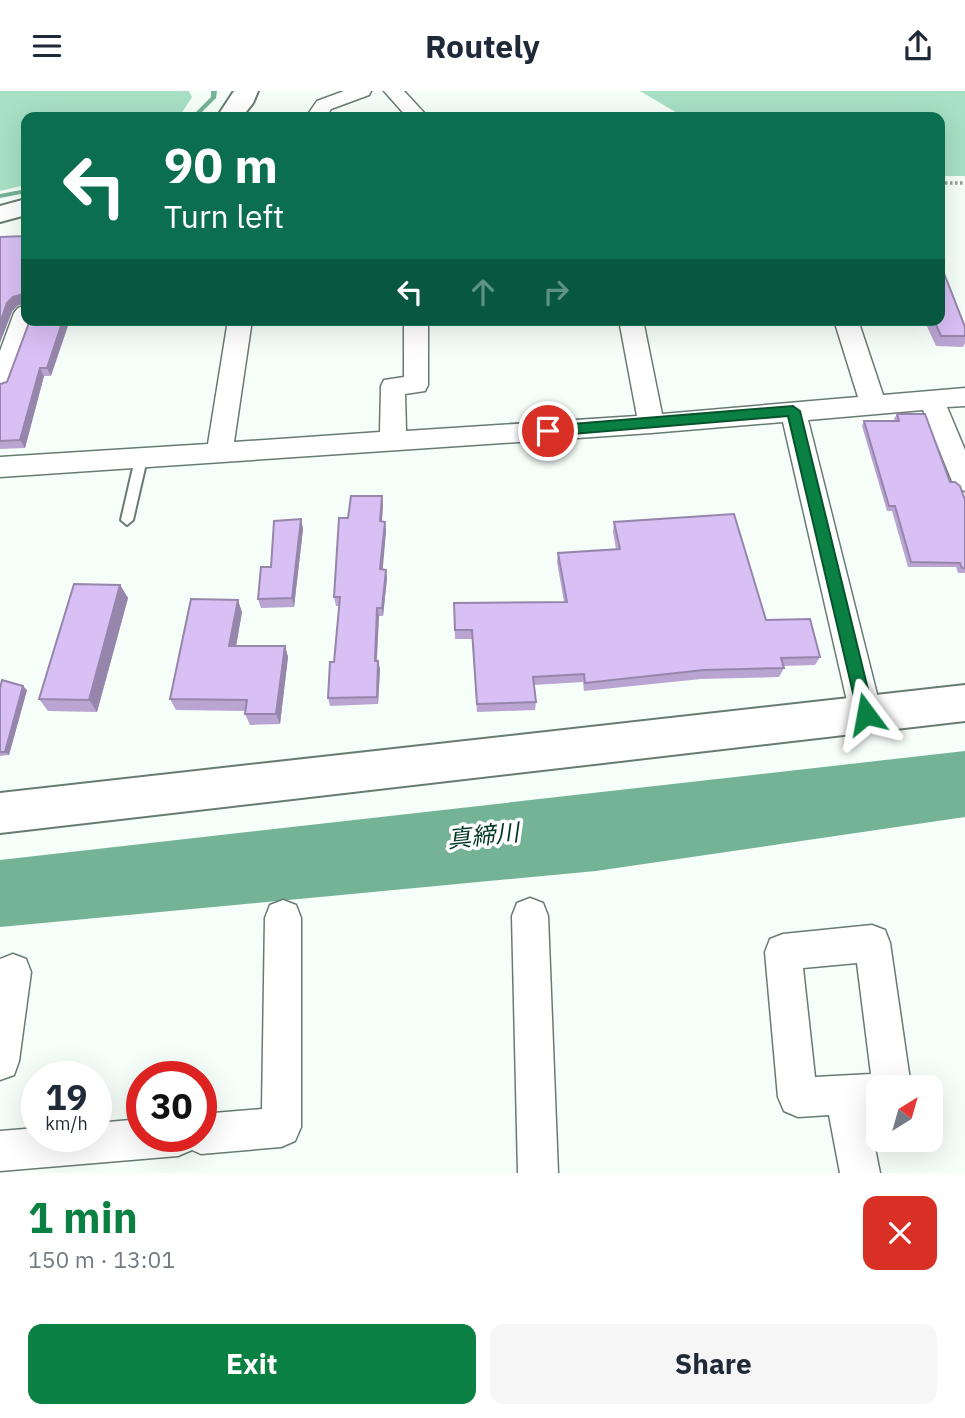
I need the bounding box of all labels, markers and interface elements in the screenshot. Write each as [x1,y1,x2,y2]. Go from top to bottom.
text: Routely [425,25,540,67]
icon: menu [28,27,66,65]
icon: share [899,27,937,65]
text: 90 m [164,133,278,196]
icon: left [49,140,140,231]
text: Turn left [164,195,284,237]
icon: left [391,273,429,311]
icon: ahead [464,273,502,311]
icon: right [537,273,575,311]
pin [518,401,578,461]
icon: arrive [529,412,567,450]
position arrow [829,677,903,751]
water label: 真締川 [445,815,523,855]
speed limit sign: 30 [126,1061,217,1152]
text: 19 [45,1074,88,1120]
north arrow [866,1075,943,1151]
map controls [866,1075,943,1152]
text: km/h [45,1112,88,1135]
text: 1 min [28,1190,138,1245]
button: close [863,1196,937,1270]
text: 150 m · 13:01 [28,1244,175,1274]
button: Exit [28,1324,476,1404]
button: Share [490,1324,937,1404]

